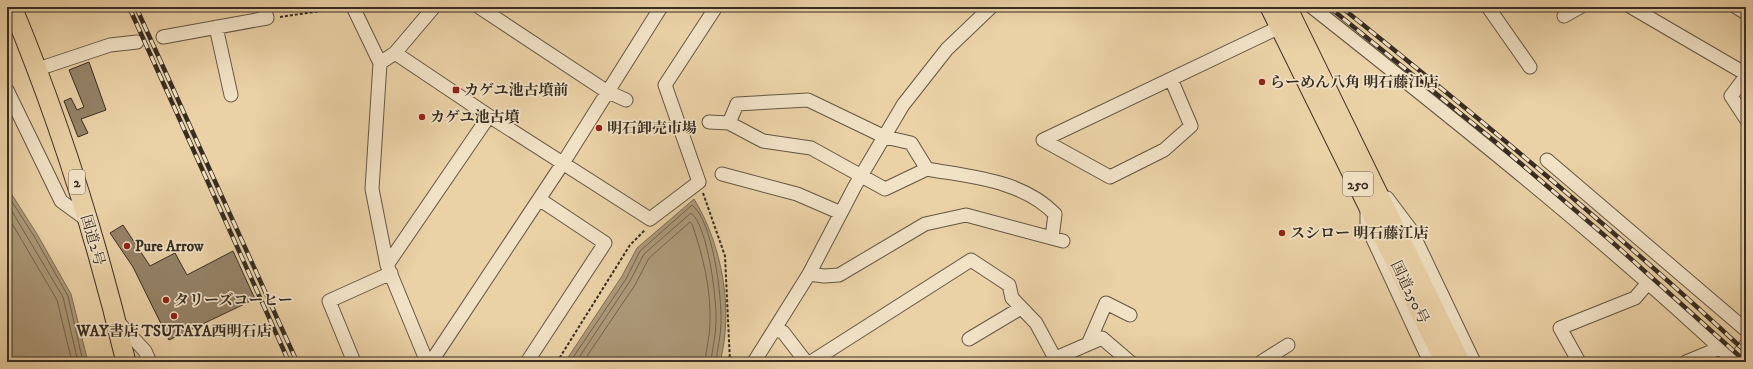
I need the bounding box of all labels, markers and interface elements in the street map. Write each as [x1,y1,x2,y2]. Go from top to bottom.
place label: らーめん八角 明石藤江店 [1270,73,1438,92]
marker: らーめん八角 明石藤江店 [1257,77,1267,87]
place label: カゲユ池古墳前 [464,81,568,100]
marker: カゲユ池古墳前 [451,85,461,95]
place label: カゲユ池古墳 [430,108,519,127]
marker: カゲユ池古墳 [417,112,427,122]
place label: 明石卸売市場 [607,119,697,138]
marker: 明石卸売市場 [594,123,604,133]
road number: 2 [69,170,85,194]
road number: 250 [1343,172,1373,196]
street label: 国道2号 [76,212,109,268]
place label: スシロー 明石藤江店 [1290,224,1428,243]
marker: スシロー 明石藤江店 [1277,228,1287,238]
place label: Pure Arrow [135,237,204,256]
marker: Pure Arrow [122,241,132,251]
street label: 国道250号 [1386,258,1433,327]
place label: タリーズコーヒー [174,291,293,310]
marker: タリーズコーヒー [161,295,171,305]
marker: WAY書店 TSUTAYA西明石店 [169,311,179,321]
place label: WAY書店 TSUTAYA西明石店 [76,322,271,341]

